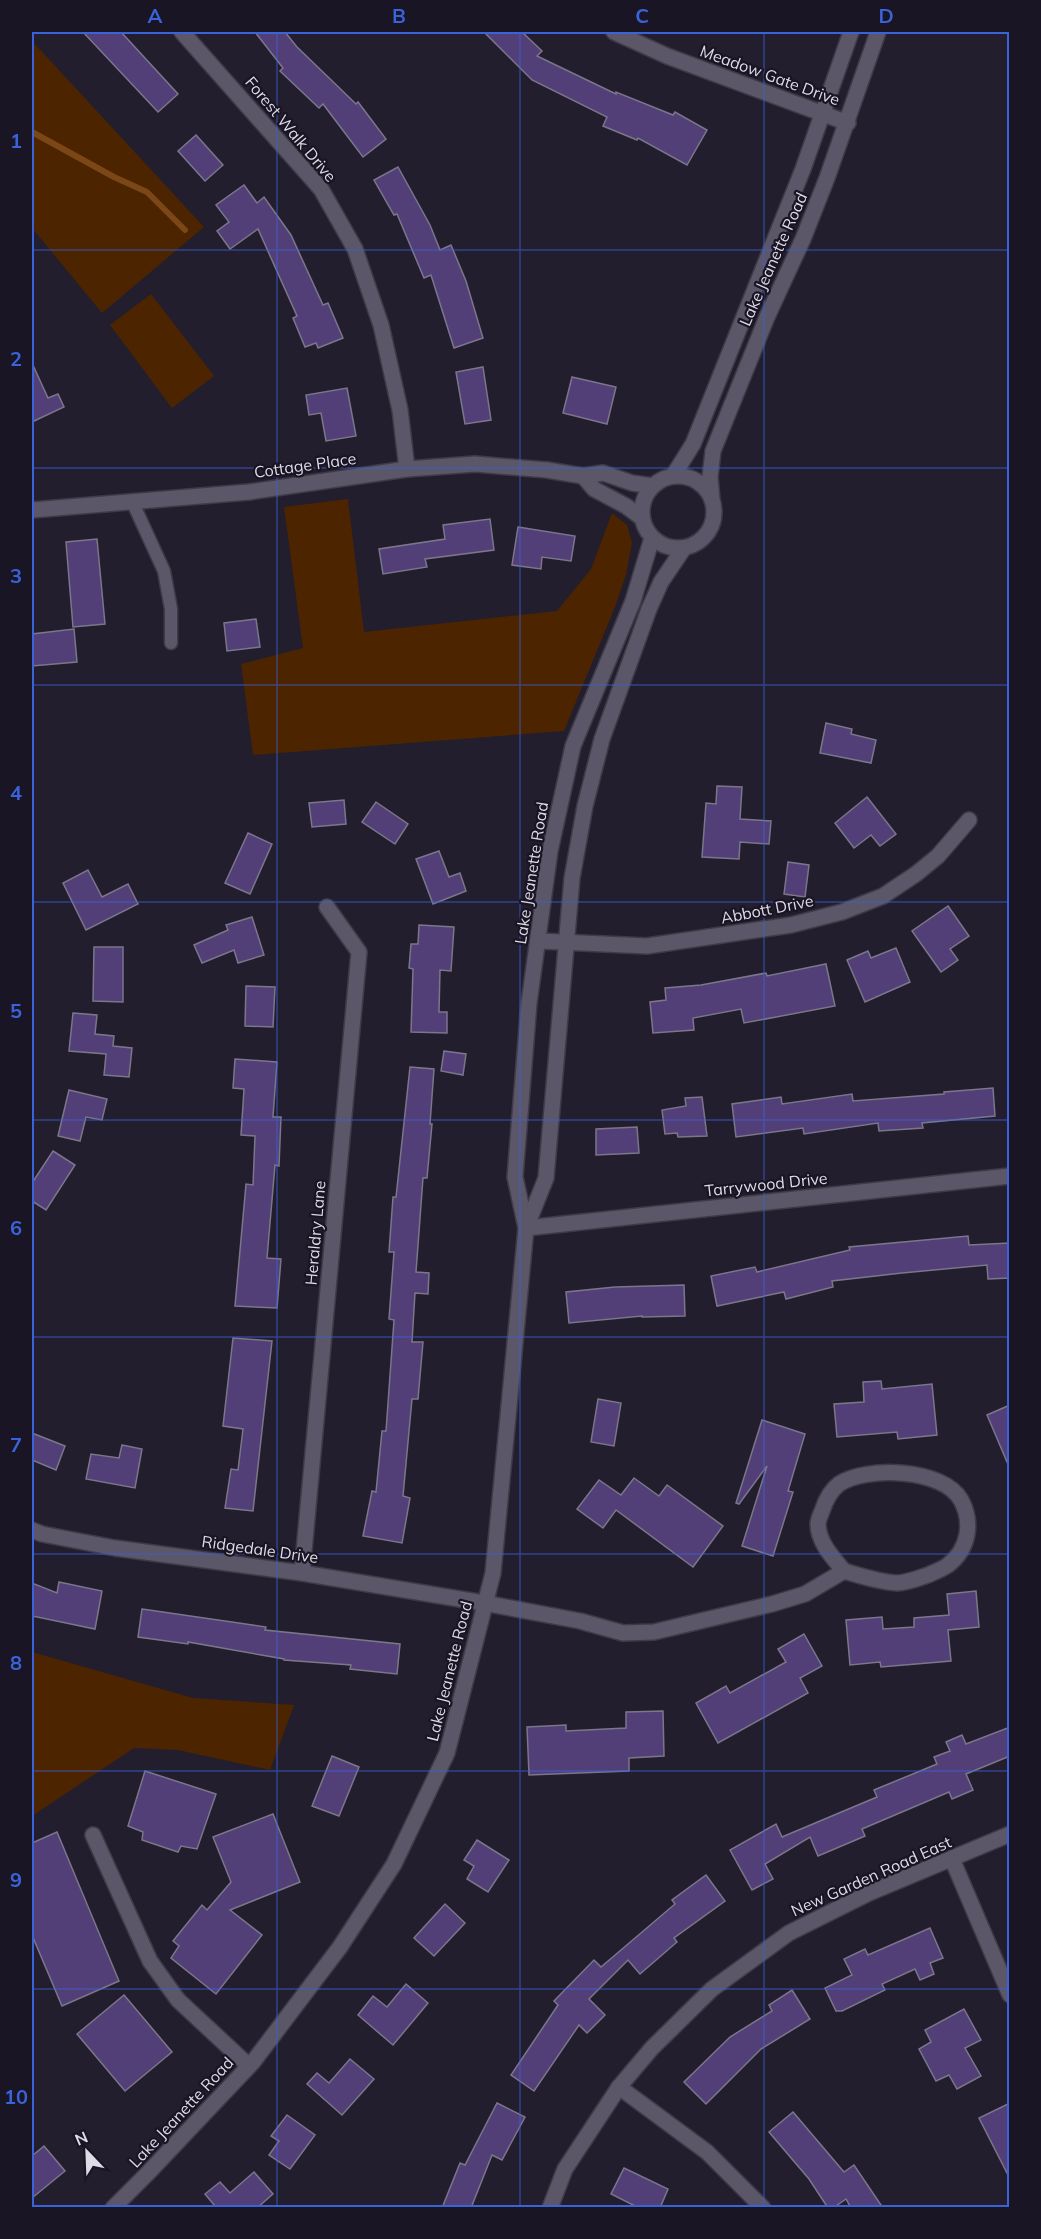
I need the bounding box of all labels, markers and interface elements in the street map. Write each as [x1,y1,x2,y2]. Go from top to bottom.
text: A [148,3,163,28]
text: B [392,3,406,28]
text: C [635,3,649,28]
text: D [878,3,894,28]
street label: Meadow Gate Drive [697,40,843,110]
street label: Forest Walk Drive [241,72,341,186]
text: 1 [10,128,22,153]
street label: Lake Jeanette Road [735,189,811,329]
text: 2 [10,346,22,371]
street label: Cottage Place [253,448,357,482]
text: 3 [10,563,22,588]
text: 4 [10,780,22,805]
street label: Lake Jeanette Road [510,800,552,946]
street label: Abbott Drive [719,890,815,928]
text: 5 [10,998,22,1023]
street label: Tarrywood Drive [704,1168,828,1200]
street label: Heraldry Lane [300,1180,330,1286]
text: 6 [10,1215,22,1240]
text: 7 [10,1432,22,1457]
street label: Ridgedale Drive [200,1531,320,1567]
street label: Lake Jeanette Road [422,1599,476,1743]
text: 8 [10,1650,22,1675]
street label: New Garden Road East [788,1831,955,1920]
text: 9 [10,1867,22,1892]
street label: Lake Jeanette Road [125,2053,237,2171]
text: 10 [4,2084,28,2109]
north arrow [57,2122,117,2182]
text: N [72,2127,91,2150]

